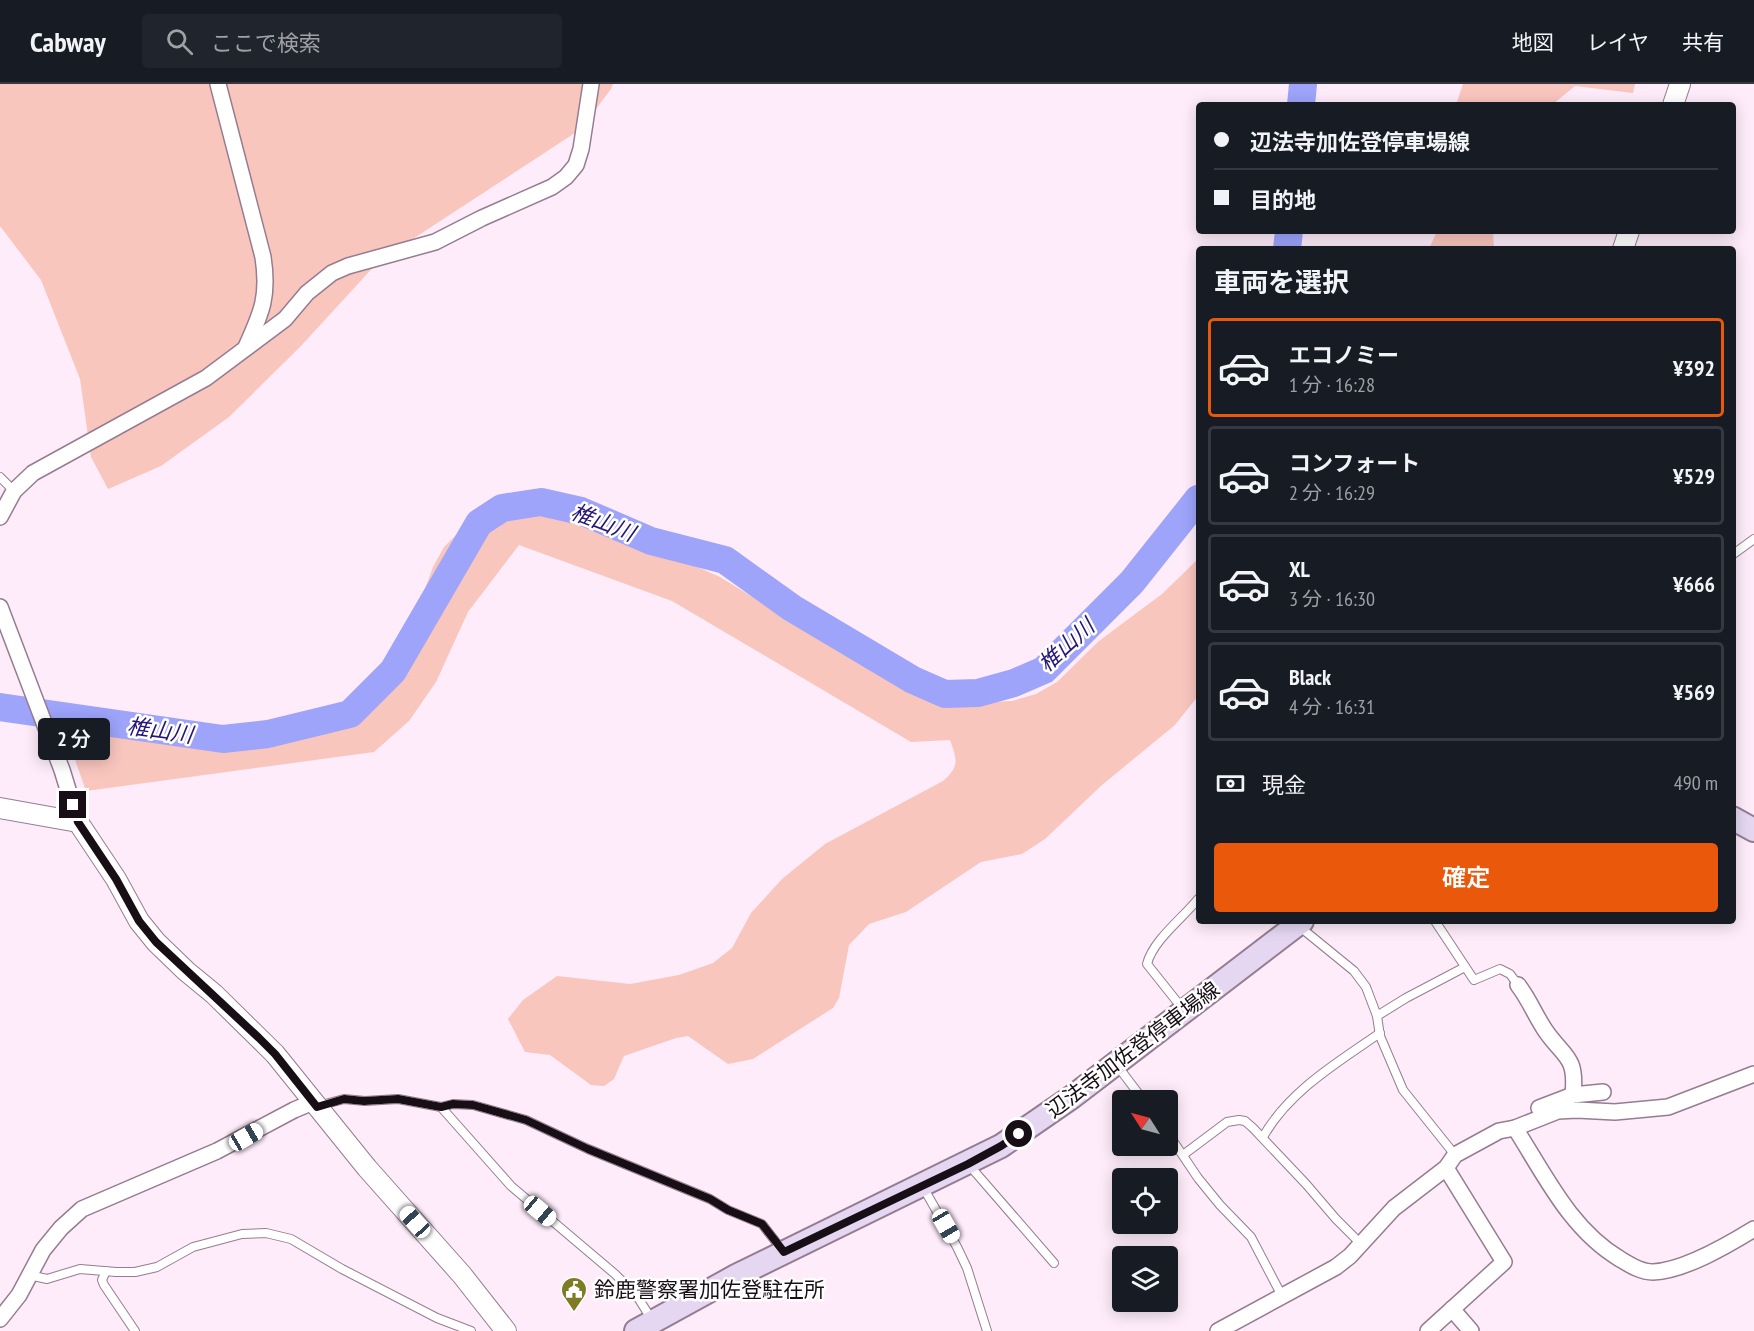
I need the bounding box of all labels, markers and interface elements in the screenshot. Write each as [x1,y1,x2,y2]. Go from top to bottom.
search box [142,14,562,68]
text: Cabway [30,23,106,60]
icon: search [163,25,196,58]
text: ここで検索 [211,29,321,57]
text: 地図 [1512,29,1554,56]
text: レイヤ [1587,29,1649,56]
text: 共有 [1682,29,1724,56]
text: 辺法寺加佐登停車場線 [1250,128,1470,156]
text: 目的地 [1250,186,1316,214]
text: 車両を選択 [1214,265,1349,299]
icon: car [1217,341,1271,395]
text: エコノミー [1289,341,1399,369]
text: ¥392 [1673,354,1715,382]
text: 1 分 · 16:28 [1289,372,1375,398]
icon: car [1217,449,1271,503]
text: コンフォート [1289,449,1420,477]
text: ¥529 [1673,462,1715,490]
text: 2 分 · 16:29 [1289,480,1375,506]
water label: 椎山川 [567,497,641,548]
text: XL [1289,555,1310,583]
icon: car [1217,557,1271,611]
text: ¥666 [1673,570,1715,598]
text: 3 分 · 16:30 [1289,586,1375,612]
water label: 椎山川 [1032,611,1101,677]
text: Black [1289,663,1331,691]
icon: car [1217,665,1271,719]
text: ¥569 [1673,678,1715,706]
text: 4 分 · 16:31 [1289,694,1375,720]
water label: 椎山川 [125,712,197,749]
callout: 2 分 [37,718,109,760]
text: 2 分 [57,726,91,752]
icon: cash [1214,767,1247,800]
text: 490 m [1674,770,1718,796]
text: 現金 [1262,771,1306,799]
route end [59,791,86,818]
button: 確定 [1214,843,1718,912]
street label: 辺法寺加佐登停車場線 [1041,976,1225,1124]
north arrow [1112,1090,1178,1156]
map controls [1112,1090,1178,1312]
car [226,1120,266,1154]
route start [1005,1120,1032,1147]
button: locate [1112,1168,1178,1234]
car [520,1193,560,1229]
car [396,1203,434,1241]
car [929,1206,963,1246]
button: layers [1112,1246,1178,1312]
public building icon: 鈴鹿警察署加佐登駐在所 [559,1275,589,1313]
place label: 鈴鹿警察署加佐登駐在所 [594,1276,825,1303]

